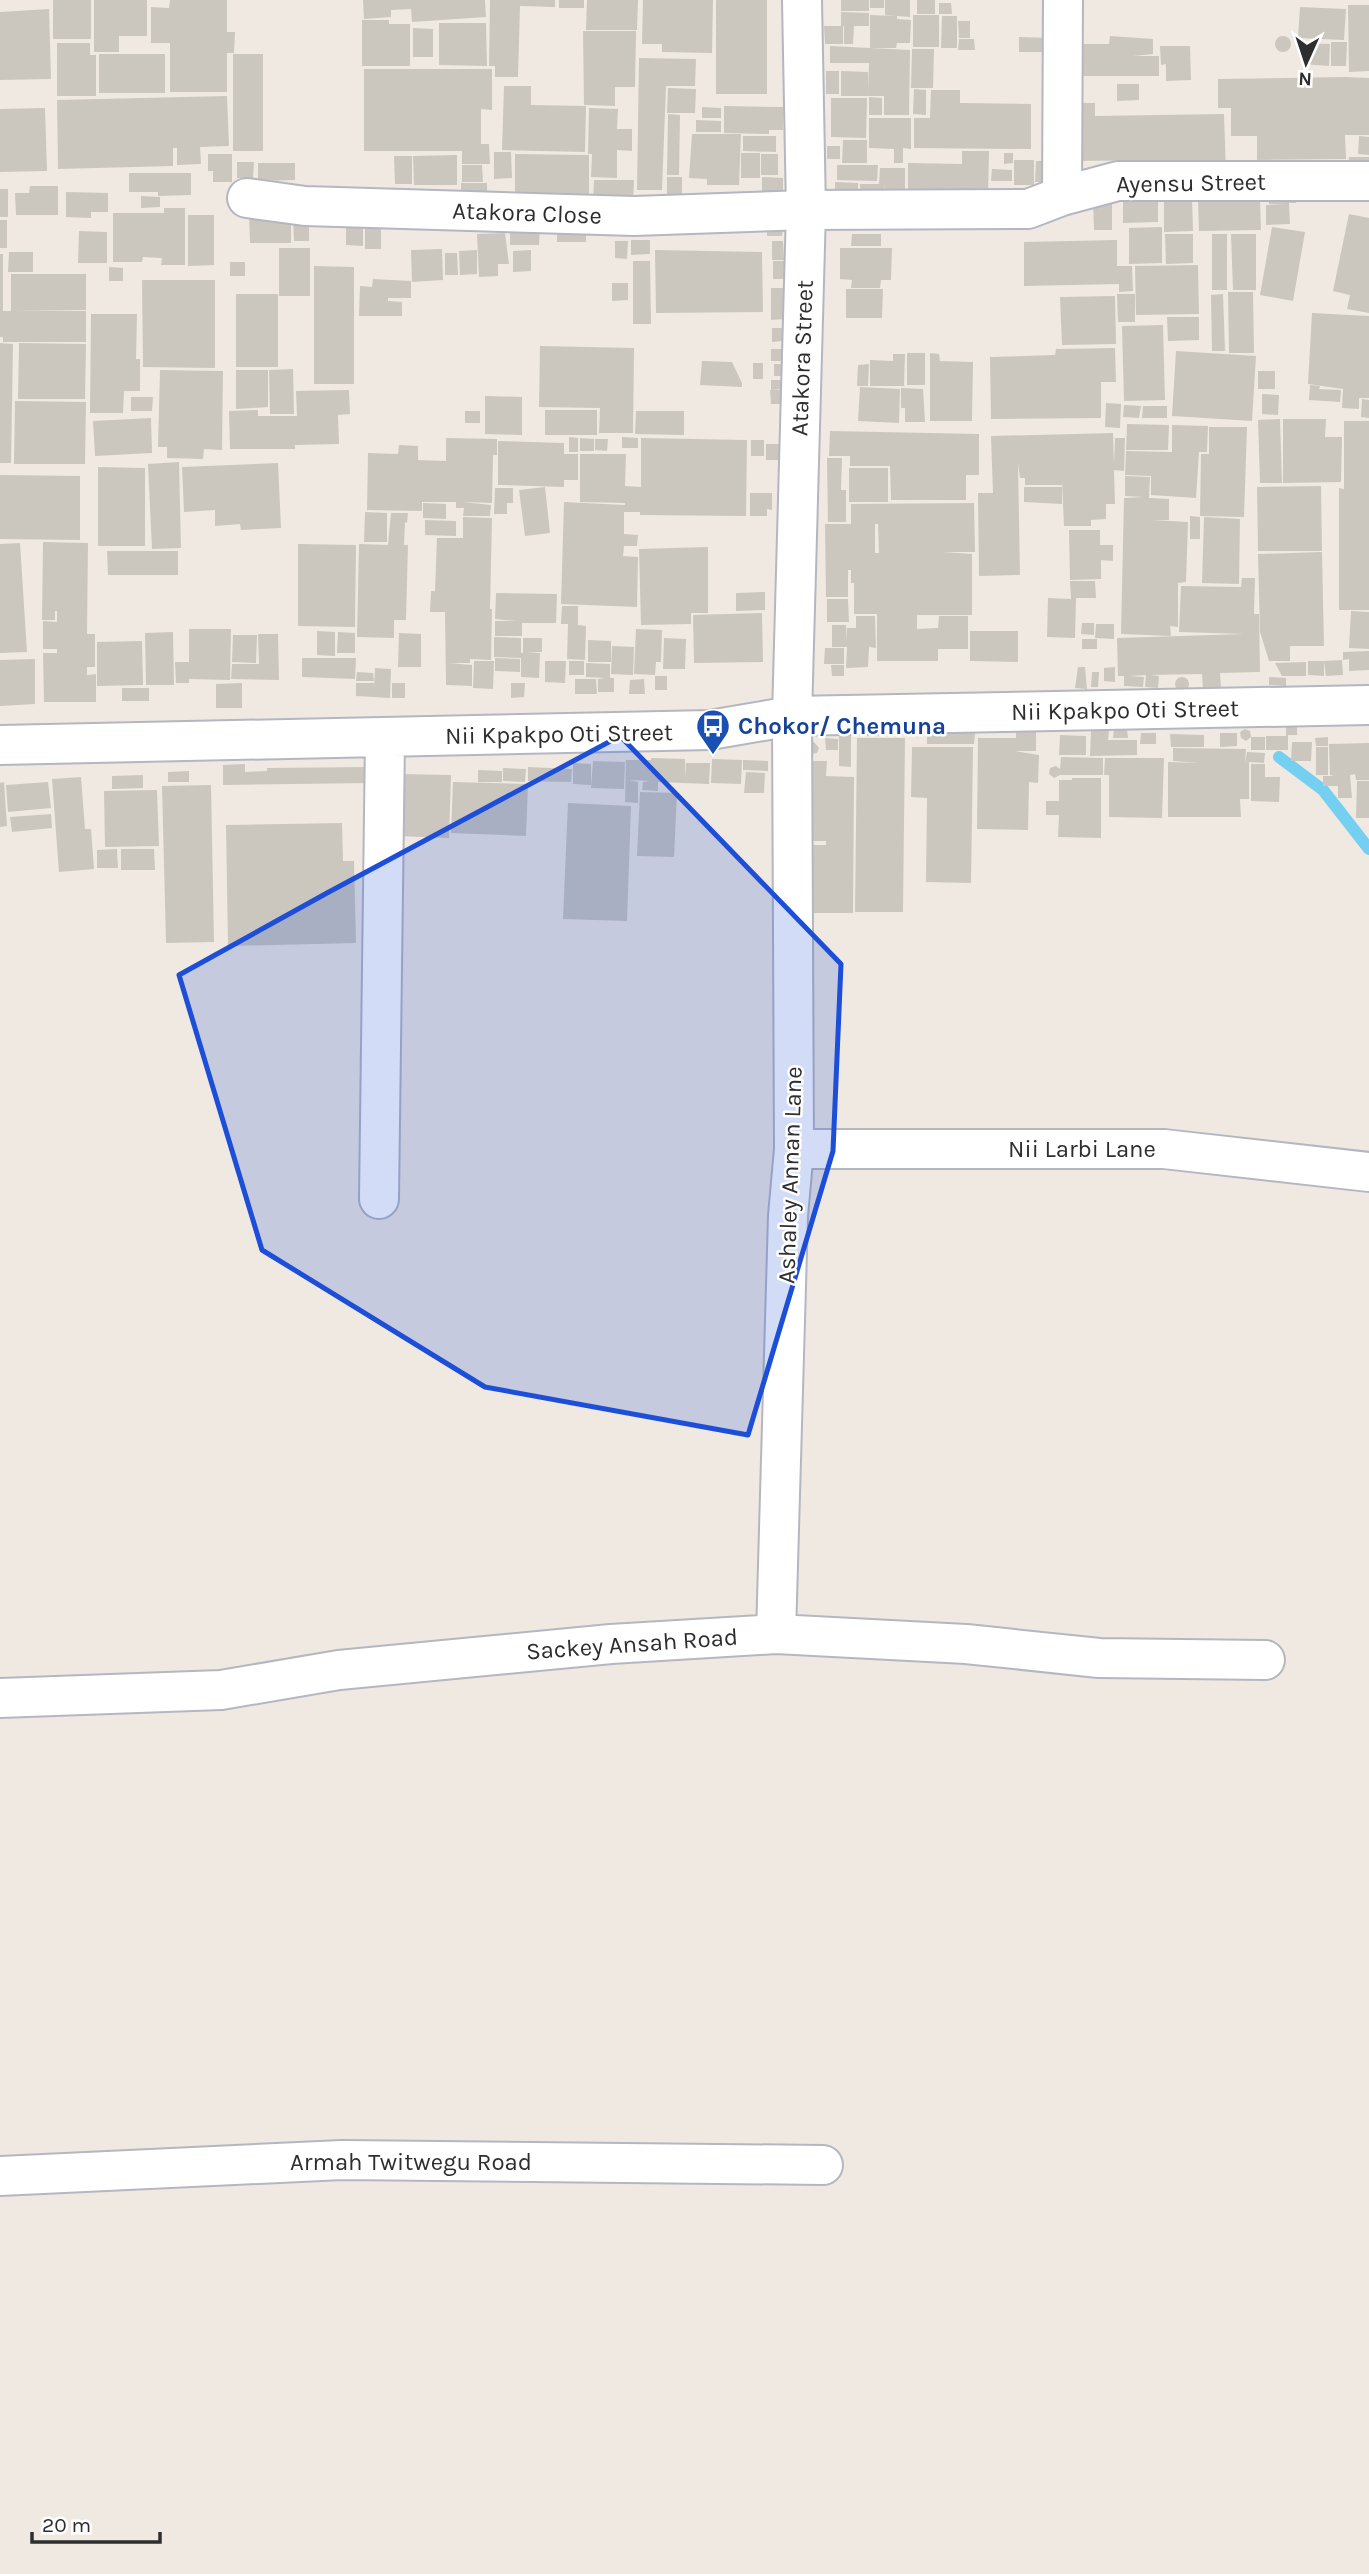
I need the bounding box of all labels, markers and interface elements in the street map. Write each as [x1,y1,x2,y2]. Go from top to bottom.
north arrow [1271,28,1341,98]
text: N [1298,68,1313,90]
street label: Ayensu Street [1116,168,1266,198]
street label: Atakora Close [452,196,602,230]
street label: Atakora Street [785,279,819,437]
street label: Nii Kpakpo Oti Street [1011,694,1239,726]
bus stop icon: Chokor/ Chemuna [694,707,732,756]
place label: Chokor/ Chemuna [738,712,946,740]
street label: Nii Kpakpo Oti Street [445,718,673,750]
street label: Ashaley Annan Lane [772,1066,808,1284]
street label: Nii Larbi Lane [1008,1135,1156,1163]
street label: Sackey Ansah Road [525,1623,739,1665]
street label: Armah Twitwegu Road [290,2148,532,2176]
scale bar [32,2500,159,2544]
text: 20 m [42,2513,91,2537]

